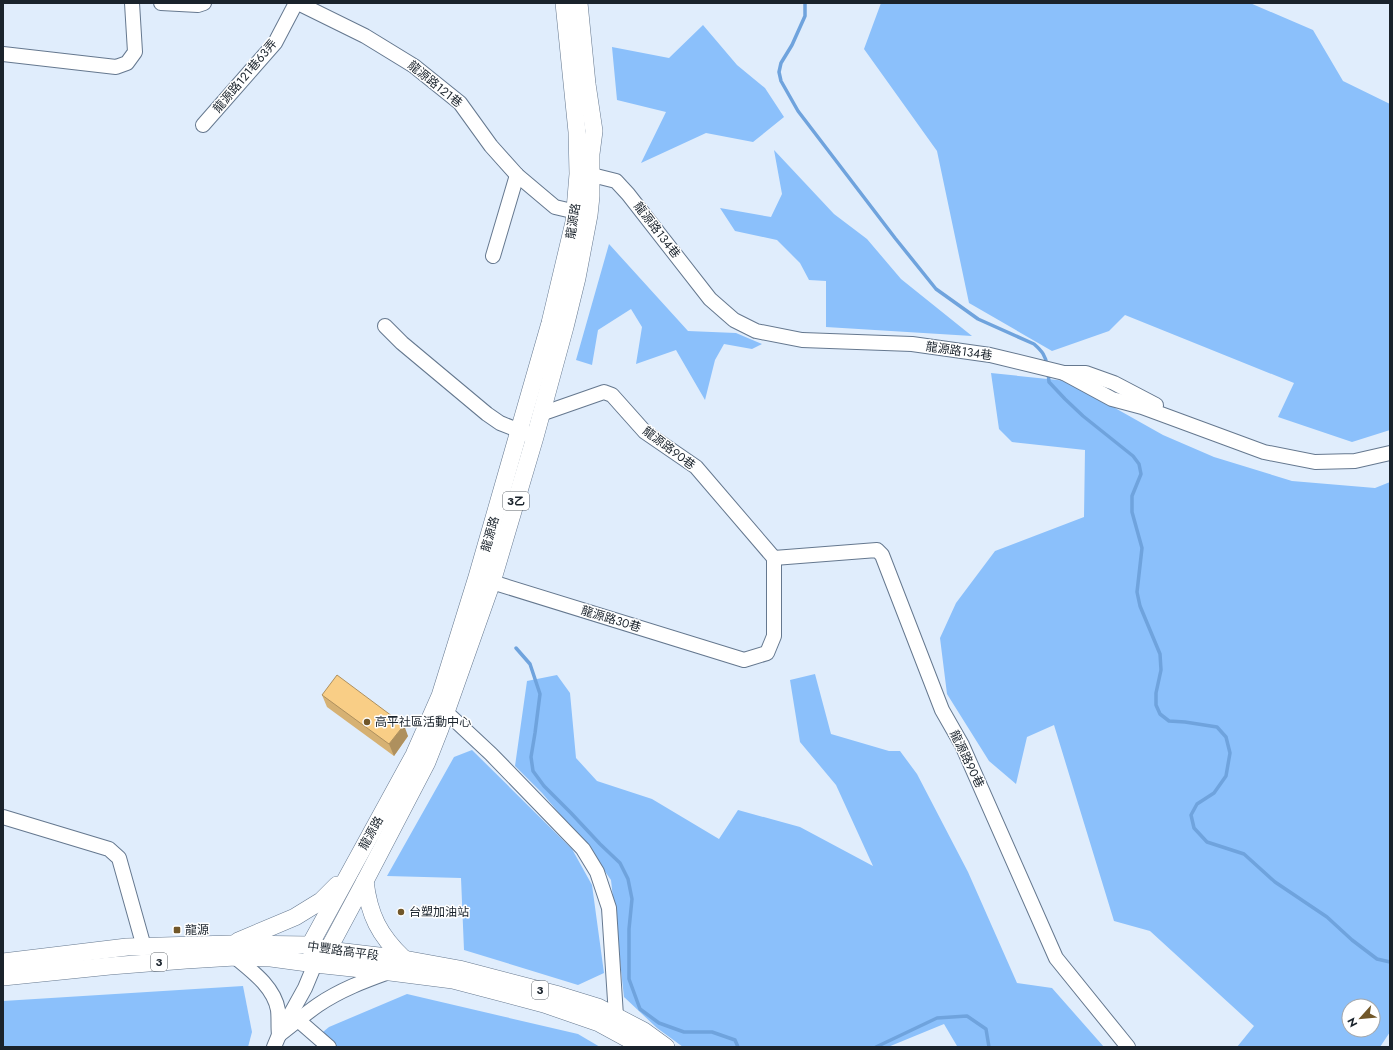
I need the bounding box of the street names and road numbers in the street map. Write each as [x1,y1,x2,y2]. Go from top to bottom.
street label: 龍源路121巷63弄 [209,35,281,117]
street label: 龍源路121巷 [404,56,466,112]
street label: 龍源路134巷 [629,198,685,262]
street label: 龍源路 [561,202,585,240]
street label: 龍源路134巷 [925,337,993,365]
street label: 龍源路90巷 [639,422,699,474]
road number: 3乙 [503,492,529,510]
street label: 龍源路 [476,514,504,554]
street label: 龍源路30巷 [579,601,643,637]
street label: 龍源路90巷 [945,727,989,791]
street label: 龍源路 [354,813,388,853]
street label: 中豐路高平段 [306,937,380,965]
road number: 3 [151,953,167,971]
road number: 3 [532,981,548,999]

